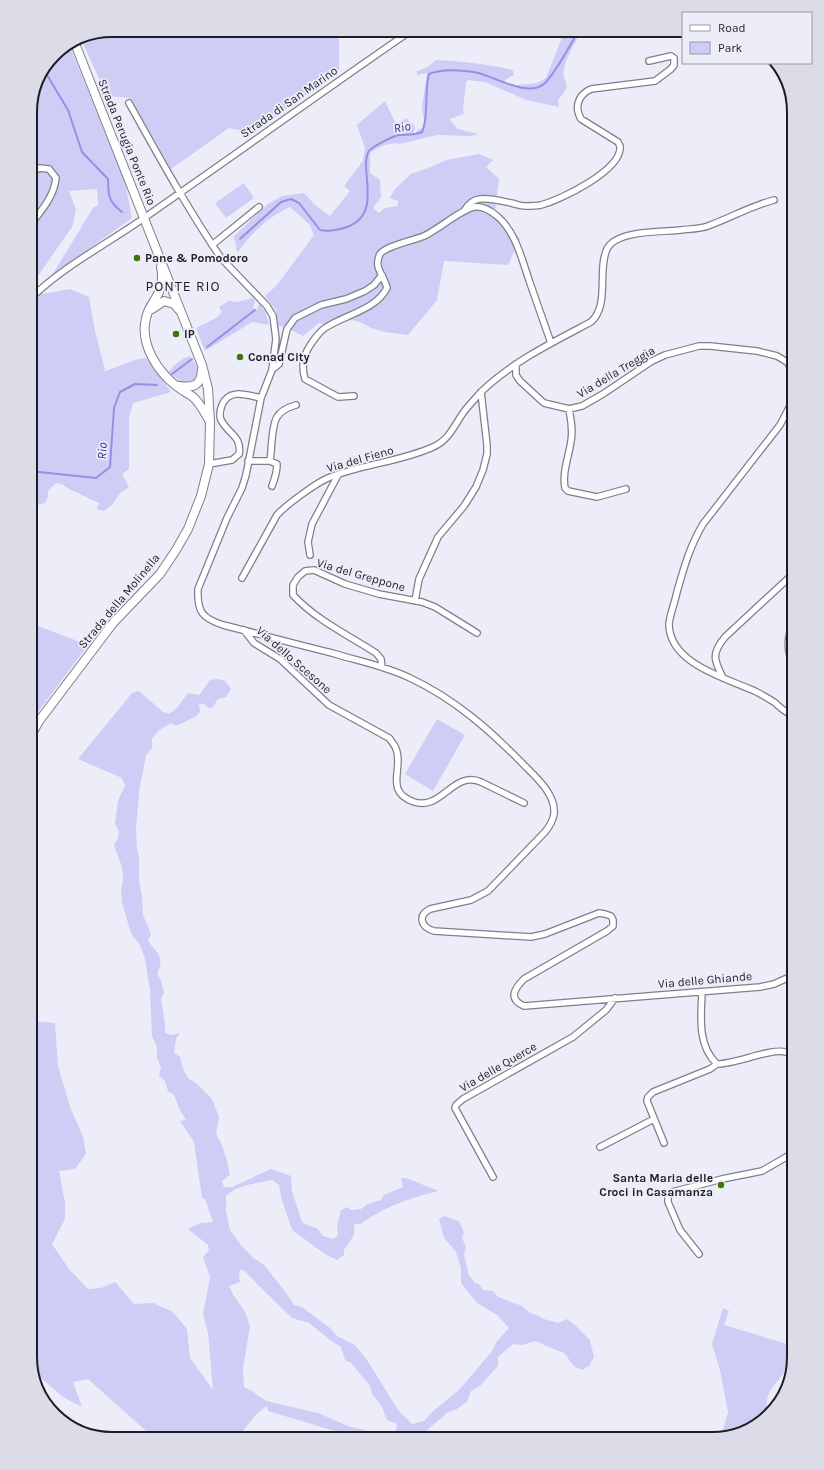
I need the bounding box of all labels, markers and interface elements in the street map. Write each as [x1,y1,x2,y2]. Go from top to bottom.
legend [682,12,812,64]
text: Road [718,21,746,35]
text: Park [718,41,743,55]
street label: Strada di San Marino [238,63,340,141]
street label: Strada Perugia Ponte Rio [95,77,159,207]
water label: Rio [392,118,412,136]
place label: Pane & Pomodoro [145,251,248,265]
marker: Pane & Pomodoro [132,253,142,263]
district label: PONTE RIO [145,278,221,295]
place label: IP [184,327,195,341]
marker: IP [171,329,181,339]
street label: Via della Treggia [574,343,658,401]
place label: Conad City [248,350,310,364]
marker: Conad City [235,352,245,362]
water label: Rio [94,441,110,460]
street label: Via del Fieno [325,443,395,475]
street label: Strada della Molinella [75,551,163,651]
street label: Via del Greppone [315,556,407,594]
street label: Via dello Scesone [254,624,334,696]
street label: Via delle Ghiande [657,969,753,991]
street label: Via delle Querce [457,1039,539,1095]
place label: Santa Maria delle Croci in Casamanza [599,1171,713,1199]
marker: Santa Maria delle Croci in Casamanza [716,1180,726,1190]

